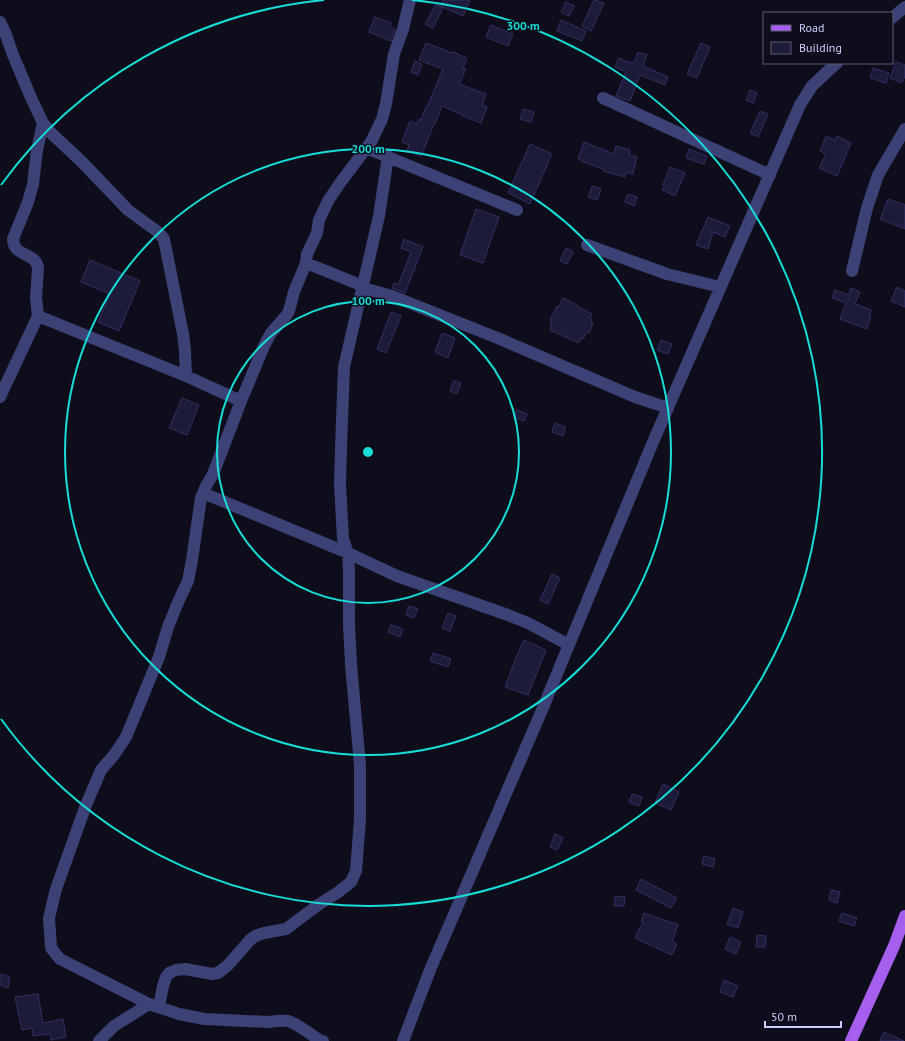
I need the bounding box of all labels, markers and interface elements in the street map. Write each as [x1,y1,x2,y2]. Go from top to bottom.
legend [763,12,893,64]
text: 300 m [506,18,540,33]
text: Road [799,20,824,35]
text: Building [799,40,842,55]
text: 200 m [351,141,385,156]
text: 100 m [351,293,385,308]
centre of rings [361,445,375,459]
scale bar [765,1003,841,1029]
text: 50 m [771,1009,797,1024]

